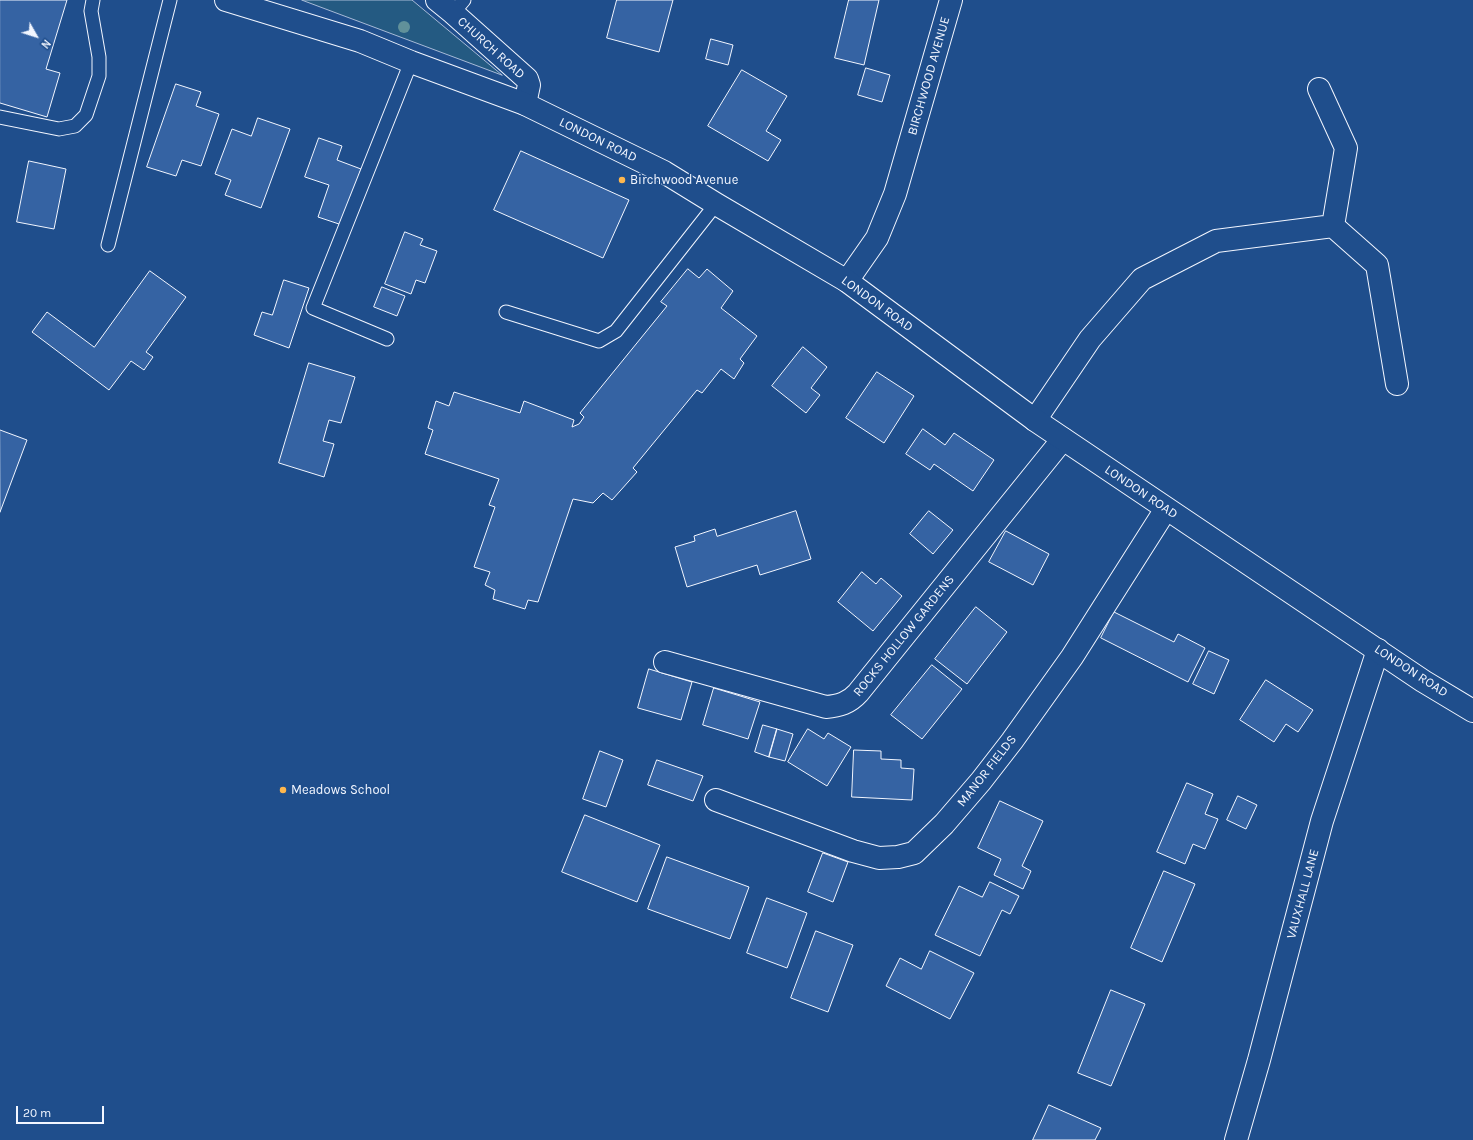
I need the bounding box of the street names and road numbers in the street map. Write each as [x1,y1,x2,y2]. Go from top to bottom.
street label: CHURCH ROAD [454,14,528,82]
street label: BIRCHWOOD AVENUE [905,15,953,137]
street label: LONDON ROAD [557,114,639,166]
street label: LONDON ROAD [838,273,916,335]
street label: LONDON ROAD [1102,462,1180,522]
street label: ROCKS HOLLOW GARDENS [850,572,958,700]
street label: LONDON ROAD [1371,641,1451,701]
street label: MANOR FIELDS [954,732,1020,810]
street label: VAUXHALL LANE [1284,847,1322,941]

